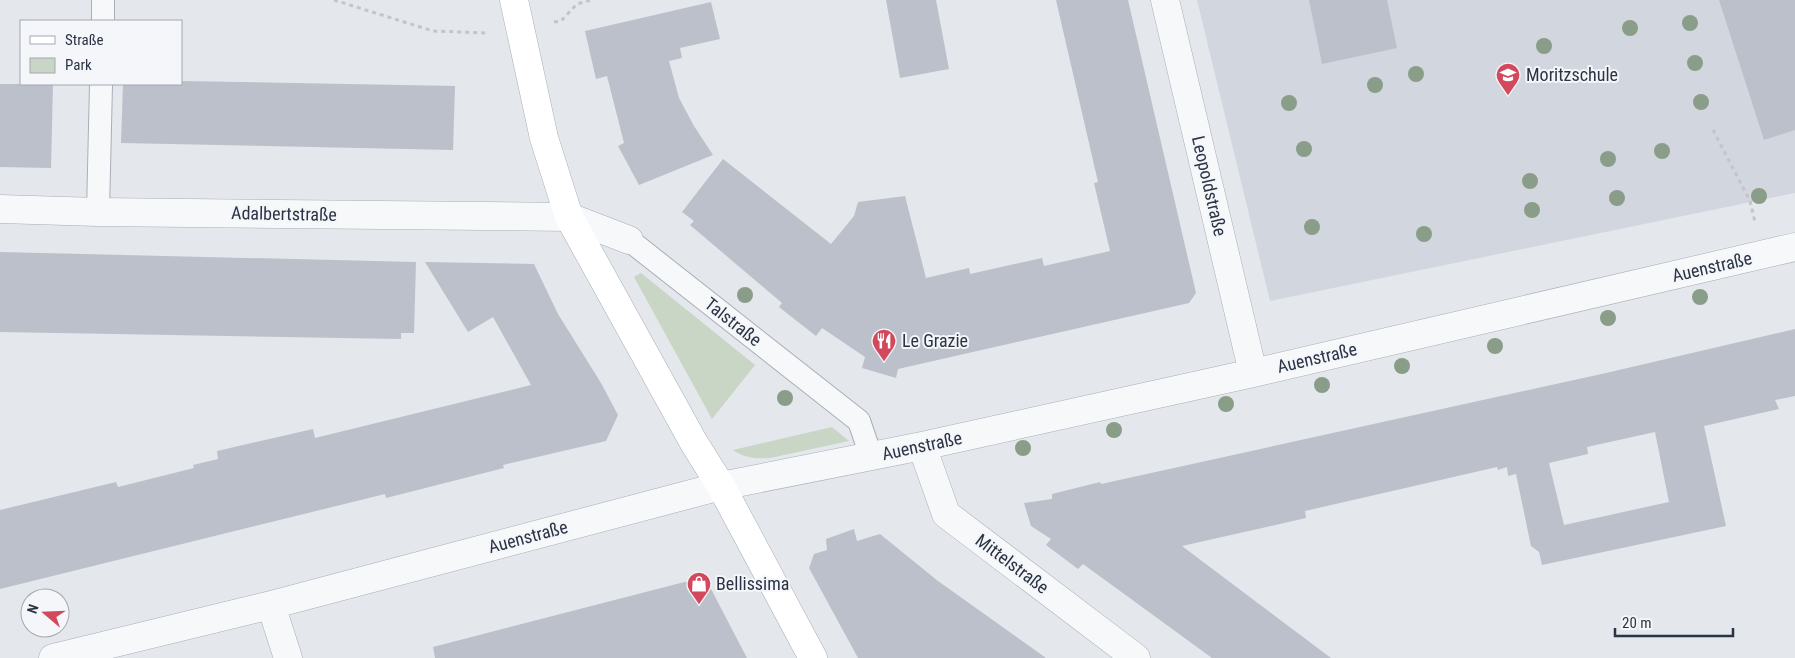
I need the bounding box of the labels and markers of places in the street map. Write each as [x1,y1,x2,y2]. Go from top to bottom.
school or university icon: Moritzschule [1495,62,1521,96]
place label: Moritzschule [1526,64,1618,85]
restaurant icon: Le Grazie [871,328,897,362]
place label: Le Grazie [902,330,968,351]
shop icon: Bellissima [686,571,712,605]
place label: Bellissima [716,573,789,594]

